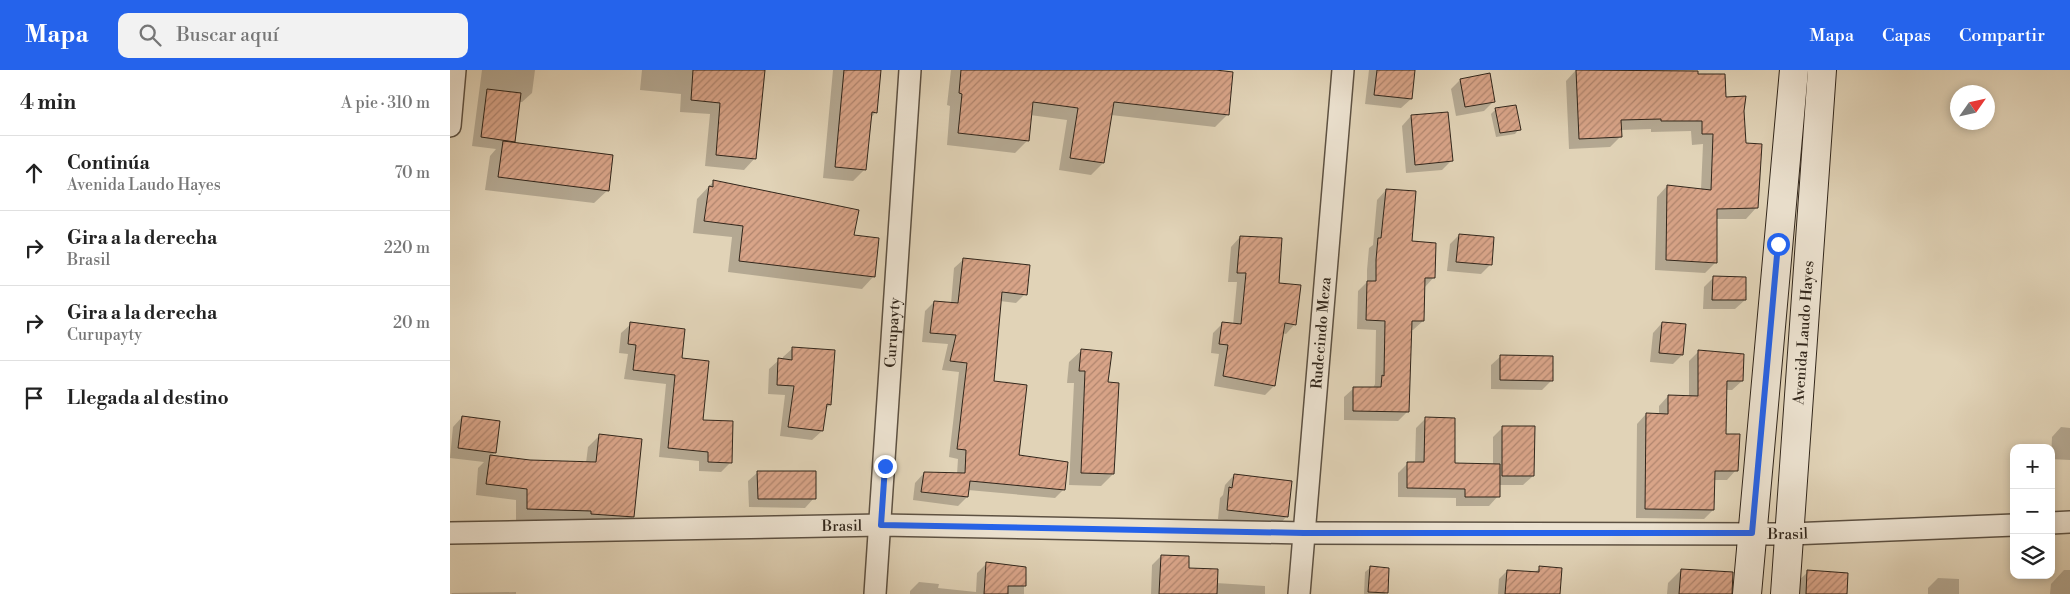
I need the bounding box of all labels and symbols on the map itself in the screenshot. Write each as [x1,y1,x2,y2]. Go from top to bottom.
north arrow [1950,85,1995,130]
route start [1767,233,1790,256]
street label: Avenida Laudo Hayes [1789,260,1819,406]
street label: Rudecindo Meza [1307,276,1336,390]
street label: Curupayty [881,296,905,368]
route end [874,455,897,478]
street label: Brasil [820,516,863,536]
street label: Brasil [1767,524,1809,544]

